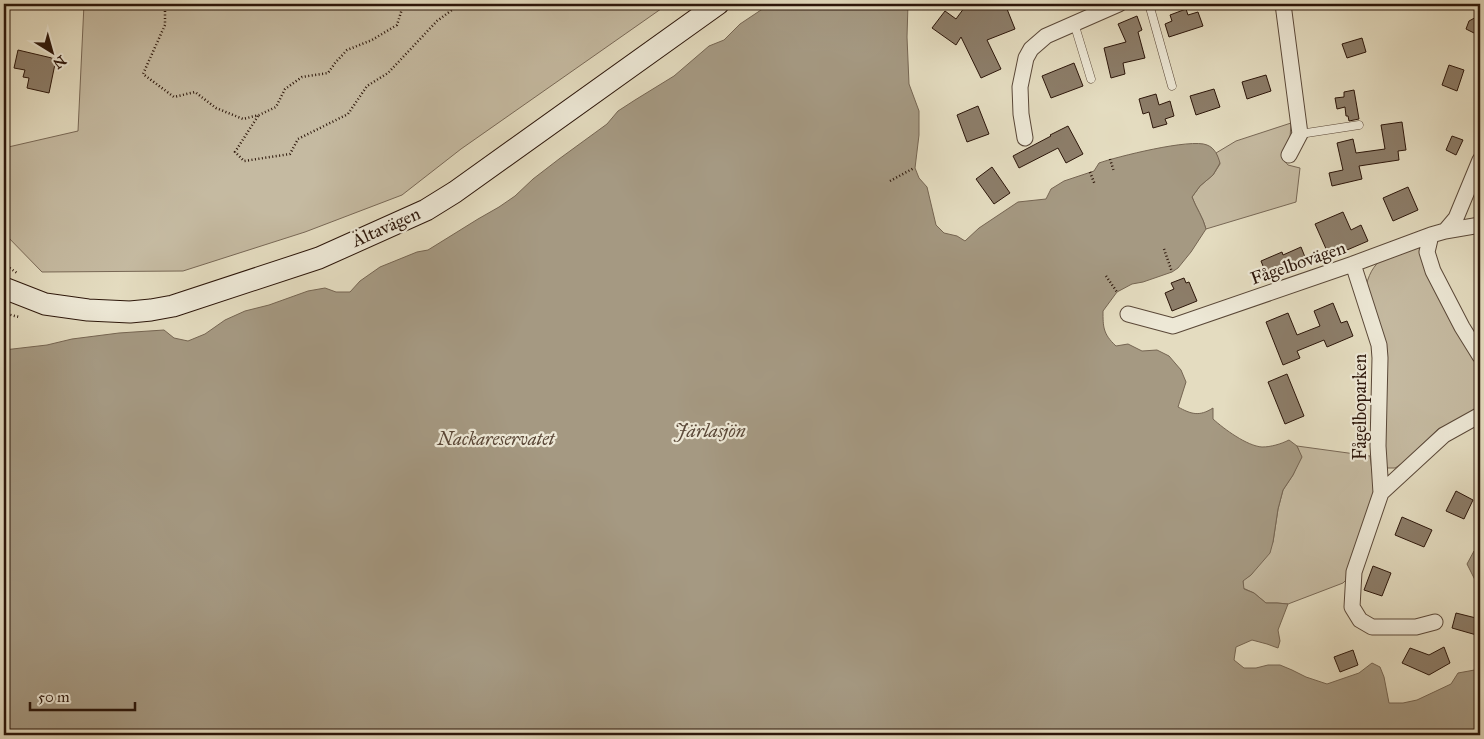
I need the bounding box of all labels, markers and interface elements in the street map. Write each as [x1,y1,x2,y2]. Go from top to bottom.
north arrow [28,28,78,78]
text: N [50,52,69,72]
street label: Ältavägen [347,202,424,253]
street label: Fågelbovägen [1247,236,1349,291]
street label: Fågelboparken [1349,354,1372,460]
water label: Järlasjön [673,419,746,442]
park label: Nackareservatet [437,428,556,450]
scale bar [30,679,135,711]
text: 50 m [38,688,70,706]

